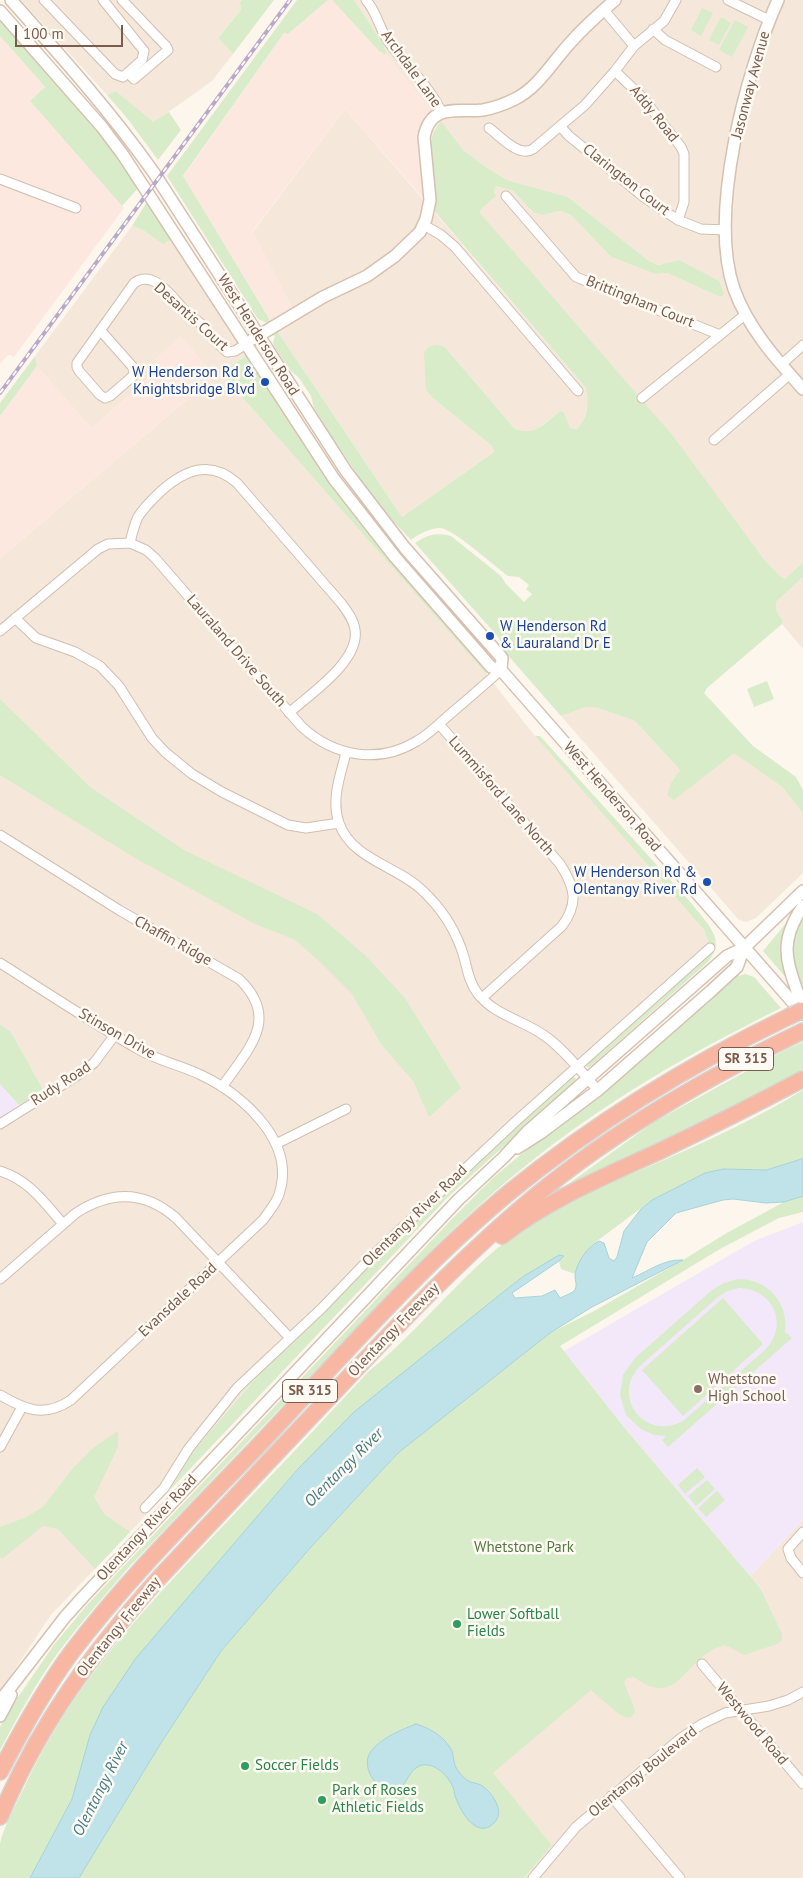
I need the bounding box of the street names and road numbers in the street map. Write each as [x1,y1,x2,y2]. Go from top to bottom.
street label: Archdale Lane [377,27,445,111]
street label: Jasonway Avenue [728,29,774,141]
street label: Addy Road [626,82,682,146]
street label: Clarington Court [579,140,673,220]
street label: West Henderson Road [213,271,303,399]
street label: Brittingham Court [583,272,697,332]
street label: Desantis Court [150,279,232,355]
street label: Lauraland Drive South [182,591,290,711]
street label: Lummisford Lane North [444,733,558,859]
street label: West Henderson Road [559,738,665,856]
street label: Chaffin Ridge [131,912,215,970]
street label: Stinson Drive [75,1005,159,1063]
road number: SR 315 [718,1048,774,1070]
street label: Rudy Road [28,1058,94,1110]
street label: Olentangy River Road [359,1161,471,1271]
street label: Evansdale Road [135,1259,221,1341]
street label: Olentangy Freeway [345,1279,443,1381]
road number: SR 315 [282,1380,338,1402]
street label: Olentangy River Road [93,1471,201,1585]
street label: Olentangy Freeway [73,1573,165,1681]
street label: Westwood Road [712,1679,792,1769]
street label: Olentangy Boulevard [585,1723,701,1821]

